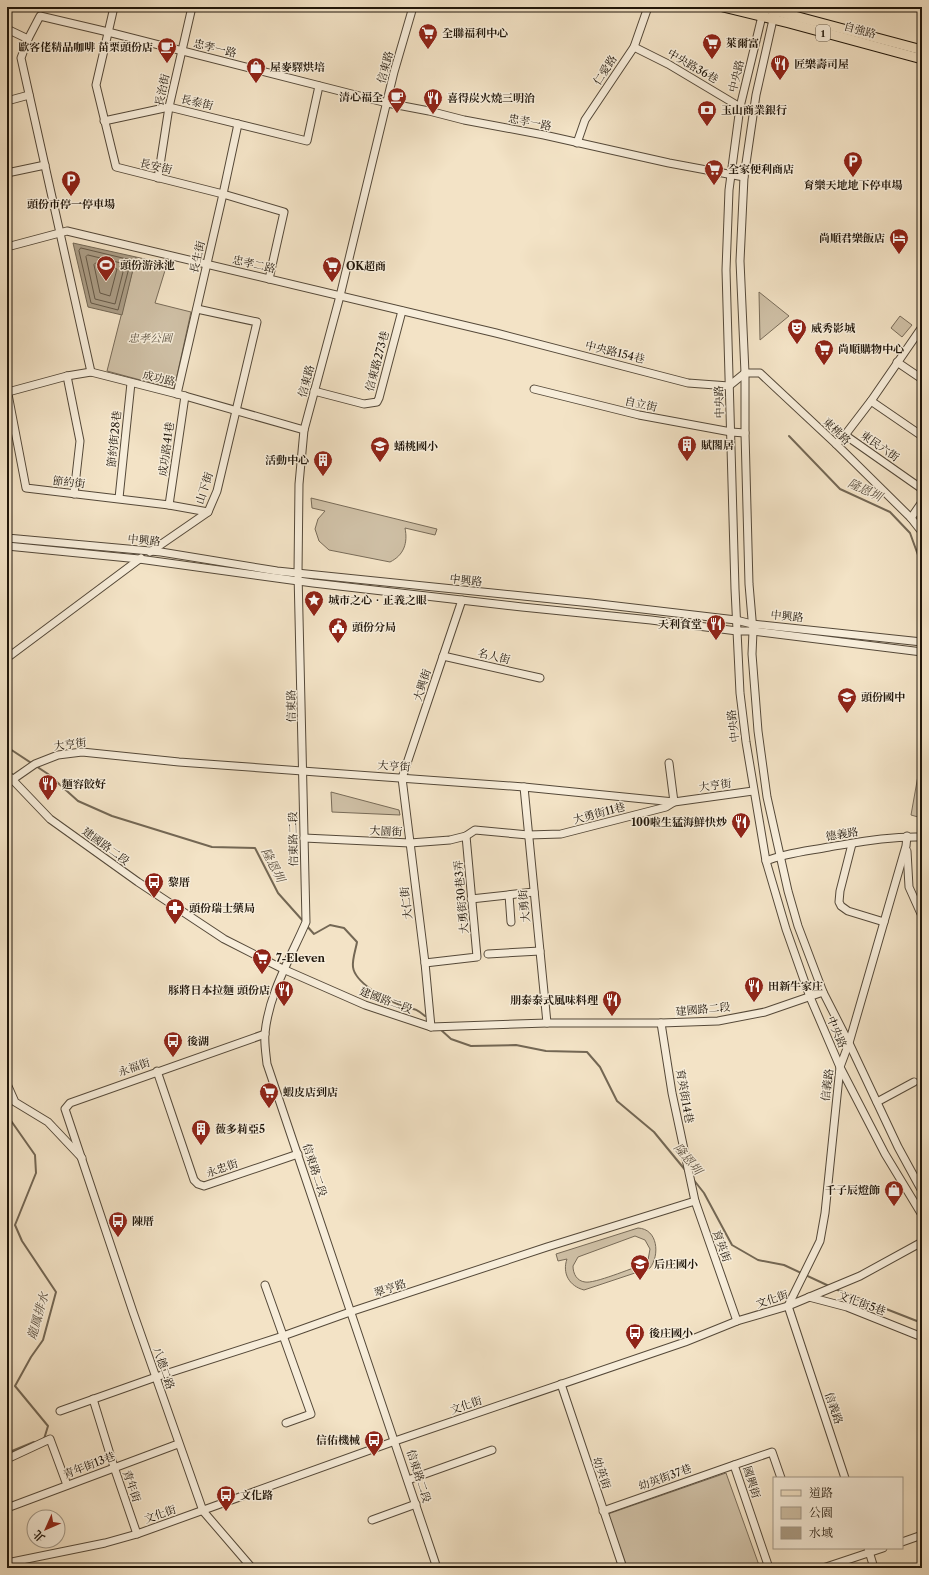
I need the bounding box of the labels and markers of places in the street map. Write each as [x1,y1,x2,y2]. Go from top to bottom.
supermarket icon: 全聯福利中心 [417,22,439,50]
place label: 全聯福利中心 [442,26,508,40]
supermarket icon: 萊爾富 [701,32,723,60]
cafe icon: 歐客佬精品咖啡 苗栗頭份店 [156,36,178,64]
place label: 萊爾富 [726,36,759,50]
place label: 歐客佬精品咖啡 苗栗頭份店 [18,40,153,54]
restaurant icon: 匠樂壽司屋 [769,53,791,81]
shop icon: 屋麥驛烘培 [245,56,267,84]
place label: 匠樂壽司屋 [794,57,849,71]
place label: 屋麥驛烘培 [270,60,325,74]
cafe icon: 清心福全 [386,86,408,114]
restaurant icon: 喜得炭火燒三明治 [422,87,444,115]
place label: 清心福全 [339,90,383,104]
place label: 喜得炭火燒三明治 [447,91,535,105]
bank icon: 玉山商業銀行 [696,99,718,127]
place label: 玉山商業銀行 [721,103,787,117]
parking icon: 育樂天地地下停車場 [842,150,864,178]
supermarket icon: 全家便利商店 [703,158,725,186]
place label: 全家便利商店 [728,162,794,176]
parking icon: 頭份市停一停車場 [60,169,82,197]
place label: 育樂天地地下停車場 [804,178,903,192]
place label: 頭份市停一停車場 [27,197,115,211]
hotel icon: 尚順君樂飯店 [888,227,910,255]
place label: 尚順君樂飯店 [819,231,885,245]
sports icon: 頭份游泳池 [95,254,117,282]
supermarket icon: OK超商 [321,255,343,283]
place label: 頭份游泳池 [120,258,175,272]
place label: OK超商 [346,259,386,273]
theatre icon: 威秀影城 [786,317,808,345]
place label: 威秀影城 [811,321,856,335]
supermarket icon: 尚順購物中心 [813,338,835,366]
place label: 尚順購物中心 [838,342,904,356]
building icon: 賦閣居 [676,434,698,462]
school or university icon: 蟠桃國小 [369,435,391,463]
place label: 賦閣居 [701,438,734,452]
place label: 蟠桃國小 [394,439,438,453]
building icon: 活動中心 [312,449,334,477]
place label: 活動中心 [265,453,309,467]
place icon: 城市之心‧正義之眼 [303,589,325,617]
place label: 城市之心‧正義之眼 [328,593,427,607]
restaurant icon: 天利食堂 [705,613,727,641]
public building icon: 頭份分局 [327,616,349,644]
place label: 天利食堂 [658,617,702,631]
place label: 頭份分局 [352,620,396,634]
school or university icon: 頭份國中 [836,686,858,714]
place label: 頭份國中 [861,690,905,704]
restaurant icon: 麵容餃好 [37,773,59,801]
place label: 麵容餃好 [62,777,106,791]
restaurant icon: 100啦生猛海鮮快炒 [730,811,752,839]
place label: 100啦生猛海鮮快炒 [631,815,727,829]
bus stop icon: 黎厝 [143,871,165,899]
place label: 黎厝 [168,875,190,889]
pharmacy icon: 頭份瑞士藥局 [164,897,186,925]
place label: 頭份瑞士藥局 [189,901,255,915]
supermarket icon: 7-Eleven [251,947,273,975]
place label: 7-Eleven [276,951,325,965]
restaurant icon: 田新牛家庄 [743,975,765,1003]
restaurant icon: 豚將日本拉麵 頭份店 [273,979,295,1007]
place label: 田新牛家庄 [768,979,823,993]
place label: 豚將日本拉麵 頭份店 [168,983,270,997]
restaurant icon: 朋泰泰式風味料理 [601,989,623,1017]
place label: 朋泰泰式風味料理 [510,993,599,1007]
bus stop icon: 後湖 [162,1030,184,1058]
place label: 後湖 [187,1034,209,1048]
supermarket icon: 蝦皮店到店 [258,1081,280,1109]
place label: 蝦皮店到店 [283,1085,338,1099]
building icon: 薇多莉亞5 [190,1118,212,1146]
place label: 薇多莉亞5 [215,1122,265,1136]
shop icon: 千子辰燈飾 [883,1179,905,1207]
place label: 千子辰燈飾 [825,1183,880,1197]
bus stop icon: 陳厝 [107,1210,129,1238]
place label: 陳厝 [132,1214,154,1228]
school or university icon: 后庄國小 [629,1253,651,1281]
place label: 后庄國小 [654,1257,698,1271]
bus stop icon: 後庄國小 [624,1322,646,1350]
place label: 後庄國小 [649,1326,693,1340]
bus stop icon: 信佑機械 [363,1429,385,1457]
place label: 信佑機械 [316,1433,360,1447]
bus stop icon: 文化路 [215,1484,237,1512]
place label: 文化路 [240,1488,273,1502]

